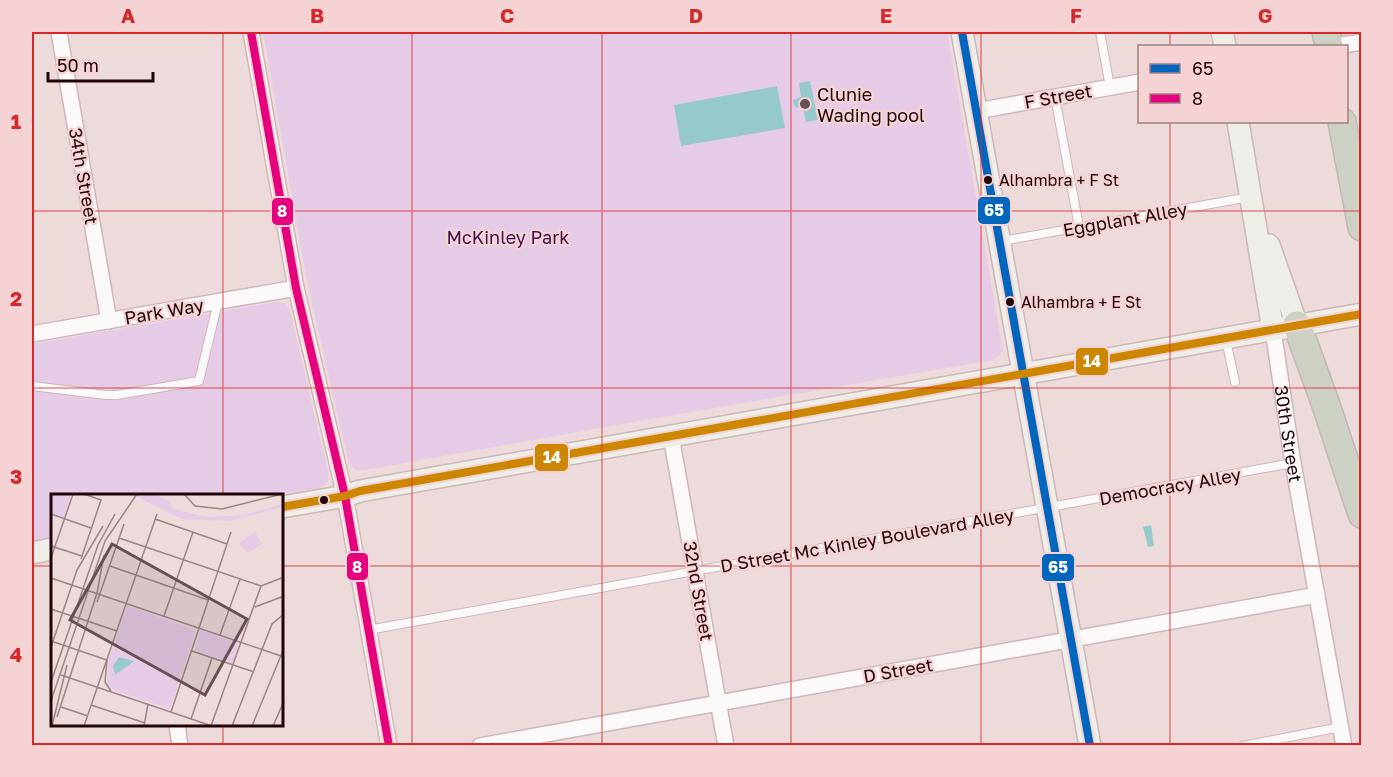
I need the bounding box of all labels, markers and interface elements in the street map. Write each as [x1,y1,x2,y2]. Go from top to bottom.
text: A [121,3,135,27]
text: B [310,3,324,27]
text: C [500,3,514,27]
text: D [689,3,703,27]
text: E [880,3,892,27]
text: F [1070,3,1082,27]
text: G [1258,3,1272,27]
scale bar [48,45,153,83]
legend [1138,45,1348,123]
text: 50 m [57,54,99,76]
text: 65 [1192,57,1213,79]
street label: F Street [1022,79,1094,113]
place label: Clunie Wading pool [817,83,925,126]
text: 8 [1192,87,1203,109]
marker: Clunie Wading pool [798,97,812,111]
text: 1 [11,109,21,133]
street label: 34th Street [65,126,103,226]
place label: Alhambra + F St [999,170,1119,190]
marker: Alhambra + F St [982,174,994,186]
line badge: 65 [977,196,1011,225]
line badge: 8 [271,197,294,226]
street label: Eggplant Alley [1061,197,1189,241]
text: 65 [984,200,1004,220]
text: 8 [277,201,287,221]
park label: McKinley Park [447,226,569,248]
text: 2 [10,286,22,310]
place label: Alhambra + E St [1021,292,1141,312]
street label: Park Way [123,293,205,329]
marker: Alhambra + E St [1004,296,1016,308]
line badge: 14 [1075,347,1109,376]
text: 14 [1083,351,1101,371]
street label: 30th Street [1270,384,1307,484]
line badge: 14 [534,443,569,472]
text: 14 [543,447,561,467]
street label: Democracy Alley [1097,463,1243,509]
text: 3 [10,464,22,488]
inset map [51,494,284,726]
unlabelled marker [318,494,330,506]
street label: D Street Mc Kinley Boulevard Alley [718,503,1016,577]
street label: 32nd Street [679,539,719,643]
line badge: 8 [346,552,369,581]
line badge: 65 [1041,553,1075,582]
text: 8 [352,557,362,577]
text: 65 [1048,557,1068,577]
text: 4 [10,642,22,666]
street label: D Street [861,653,935,687]

